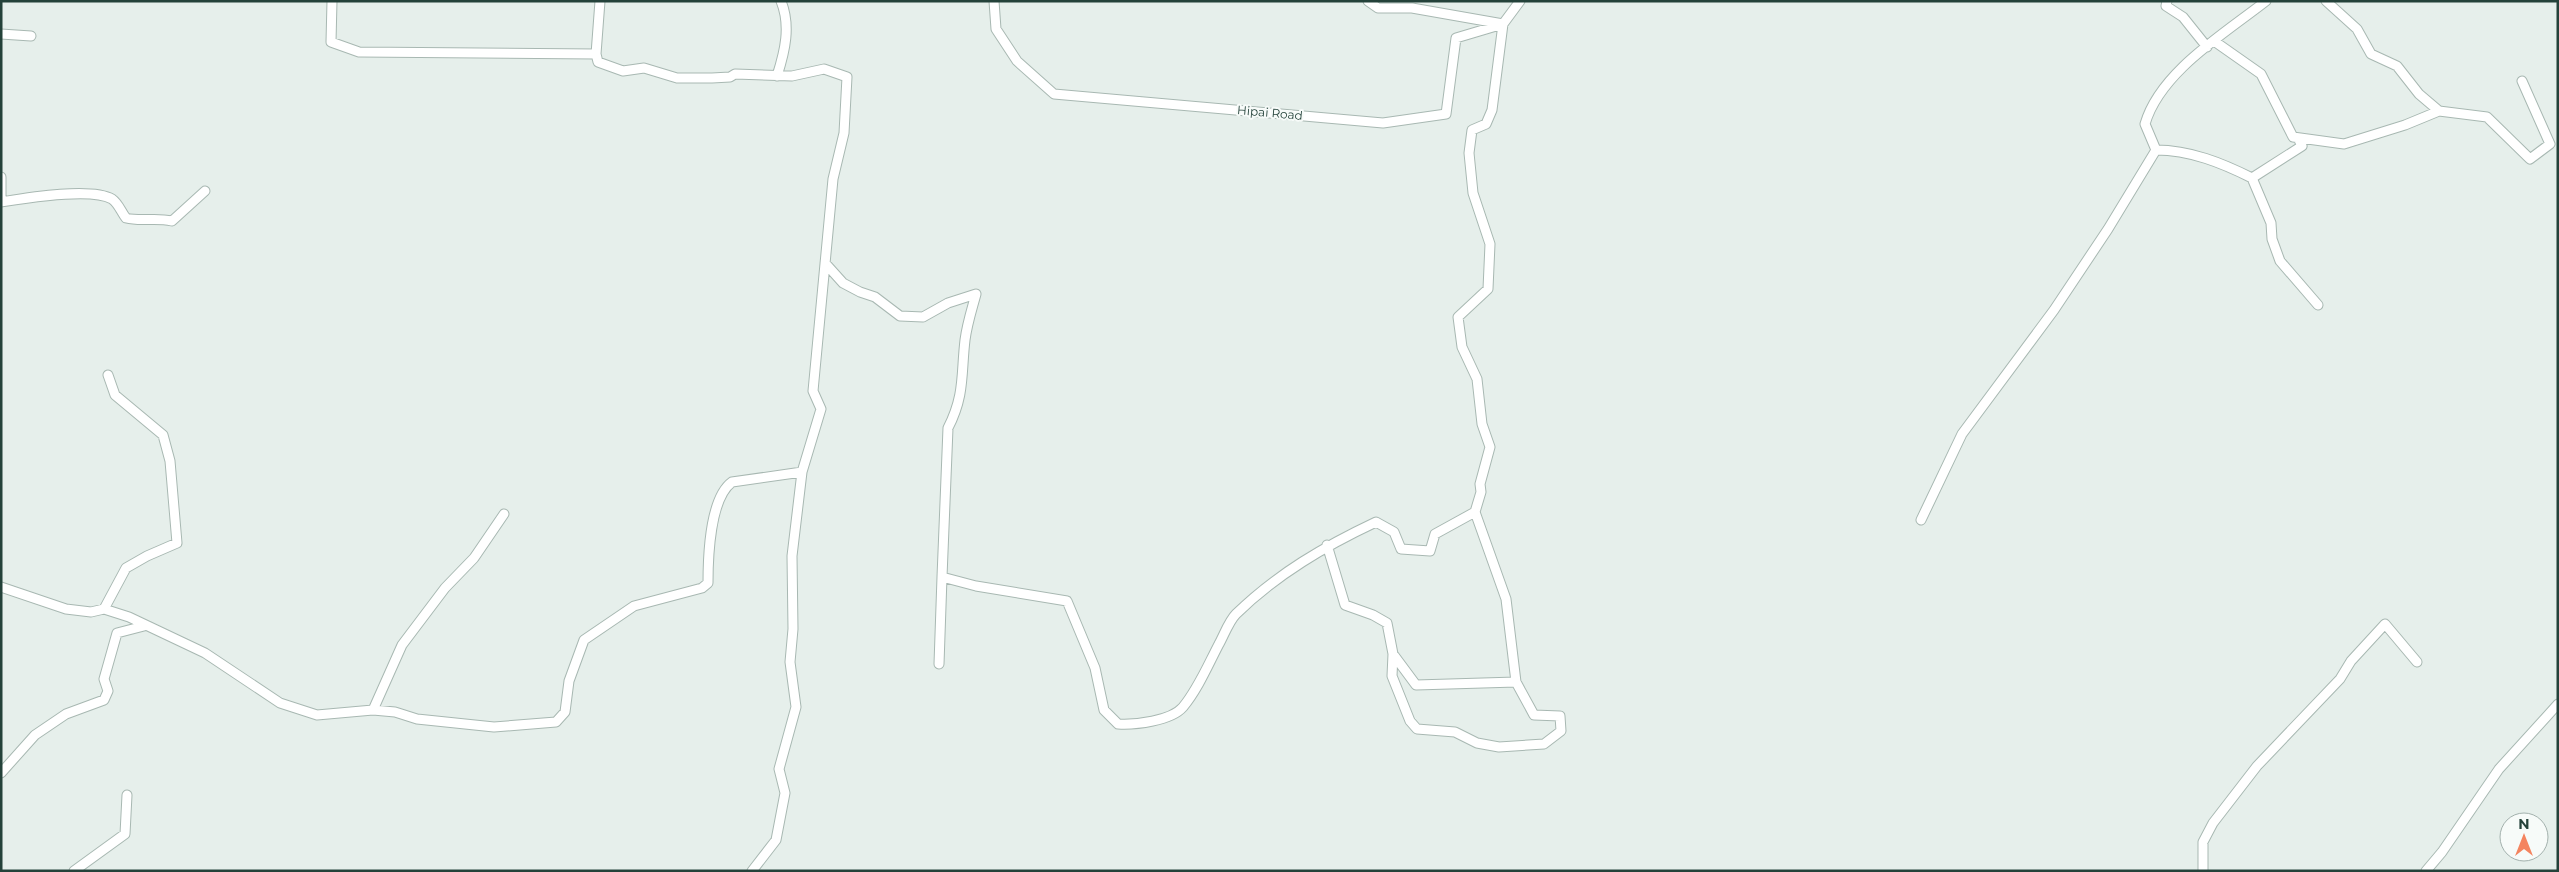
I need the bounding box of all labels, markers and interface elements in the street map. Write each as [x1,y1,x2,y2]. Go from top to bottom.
street label: Hipai Road [1237,102,1304,123]
north arrow [2499,812,2549,862]
text: N [2518,815,2530,833]

